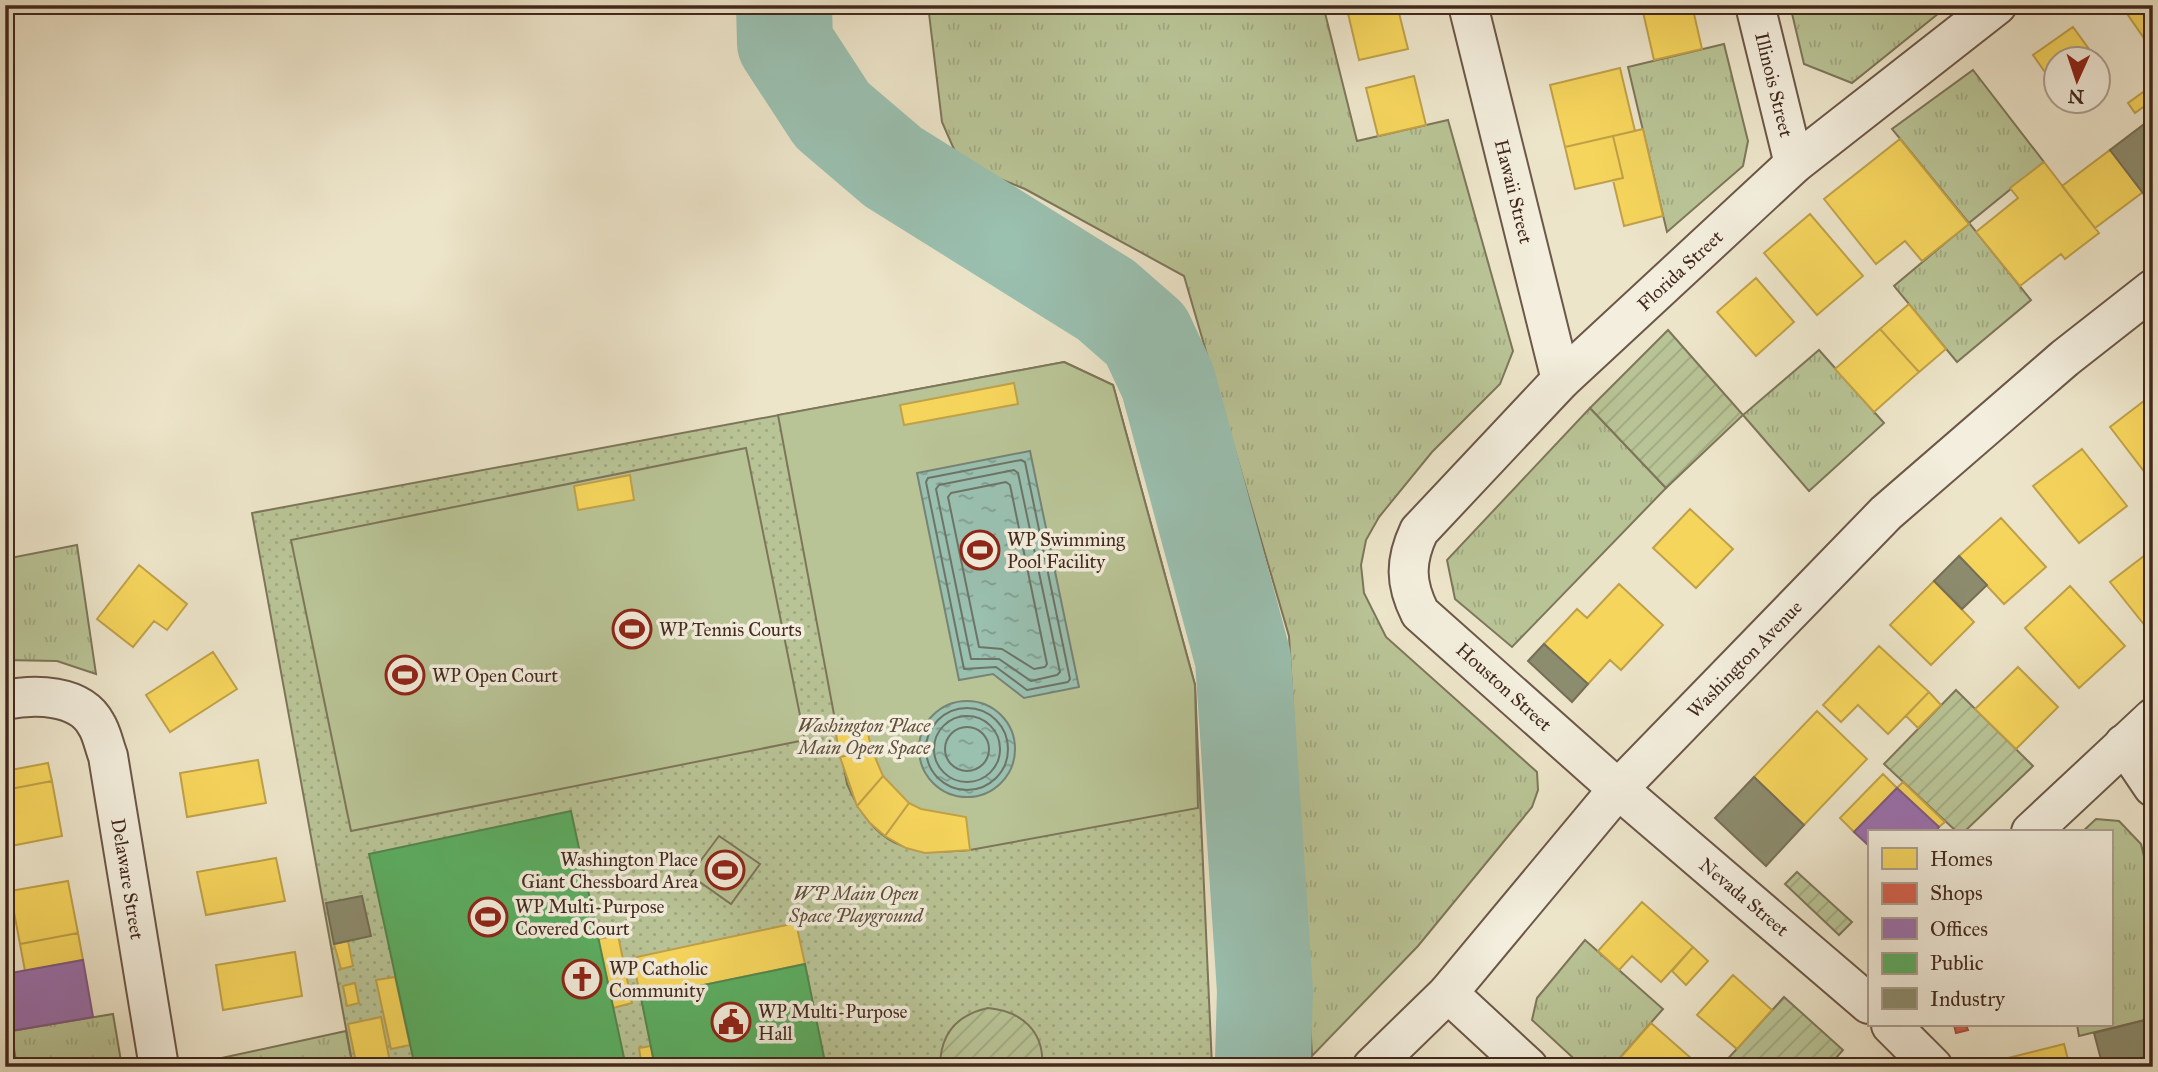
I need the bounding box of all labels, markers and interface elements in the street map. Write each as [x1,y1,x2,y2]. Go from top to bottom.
street label: Illinois Street [1751,30,1799,140]
north arrow [2042,46,2112,116]
text: N [2067,85,2085,108]
street label: Hawaii Street [1490,137,1538,246]
street label: Florida Street [1632,225,1727,315]
place label: WP Swimming Pool Facility [1007,528,1125,573]
sports icon: WP Swimming Pool Facility [959,529,1001,571]
street label: Washington Avenue [1682,595,1807,722]
sports icon: WP Tennis Courts [611,608,653,650]
place label: WP Tennis Courts [659,618,802,641]
street label: Houston Street [1451,638,1557,736]
sports icon: WP Open Court [384,654,426,696]
place label: WP Open Court [432,664,558,687]
park label: Washington Place Main Open Space [796,714,931,760]
street label: Delaware Street [107,816,149,941]
legend [1868,830,2112,1026]
text: Homes [1930,846,1993,872]
place label: Washington Place Giant Chessboard Area [521,848,699,893]
sports icon: Washington Place Giant Chessboard Area [704,849,746,891]
street label: Nevada Street [1695,853,1794,941]
text: Shops [1930,880,1983,906]
park label: WP Main Open Space Playground [788,882,924,928]
place label: WP Multi-Purpose Covered Court [515,895,665,940]
sports icon: WP Multi-Purpose Covered Court [467,896,509,938]
text: Offices [1930,916,1988,942]
text: Public [1930,950,1984,976]
place label: WP Catholic Community [609,957,708,1002]
church icon: WP Catholic Community [561,958,603,1000]
text: Industry [1930,986,2006,1012]
place label: WP Multi-Purpose Hall [758,1000,908,1045]
public building icon: WP Multi-Purpose Hall [710,1001,752,1043]

